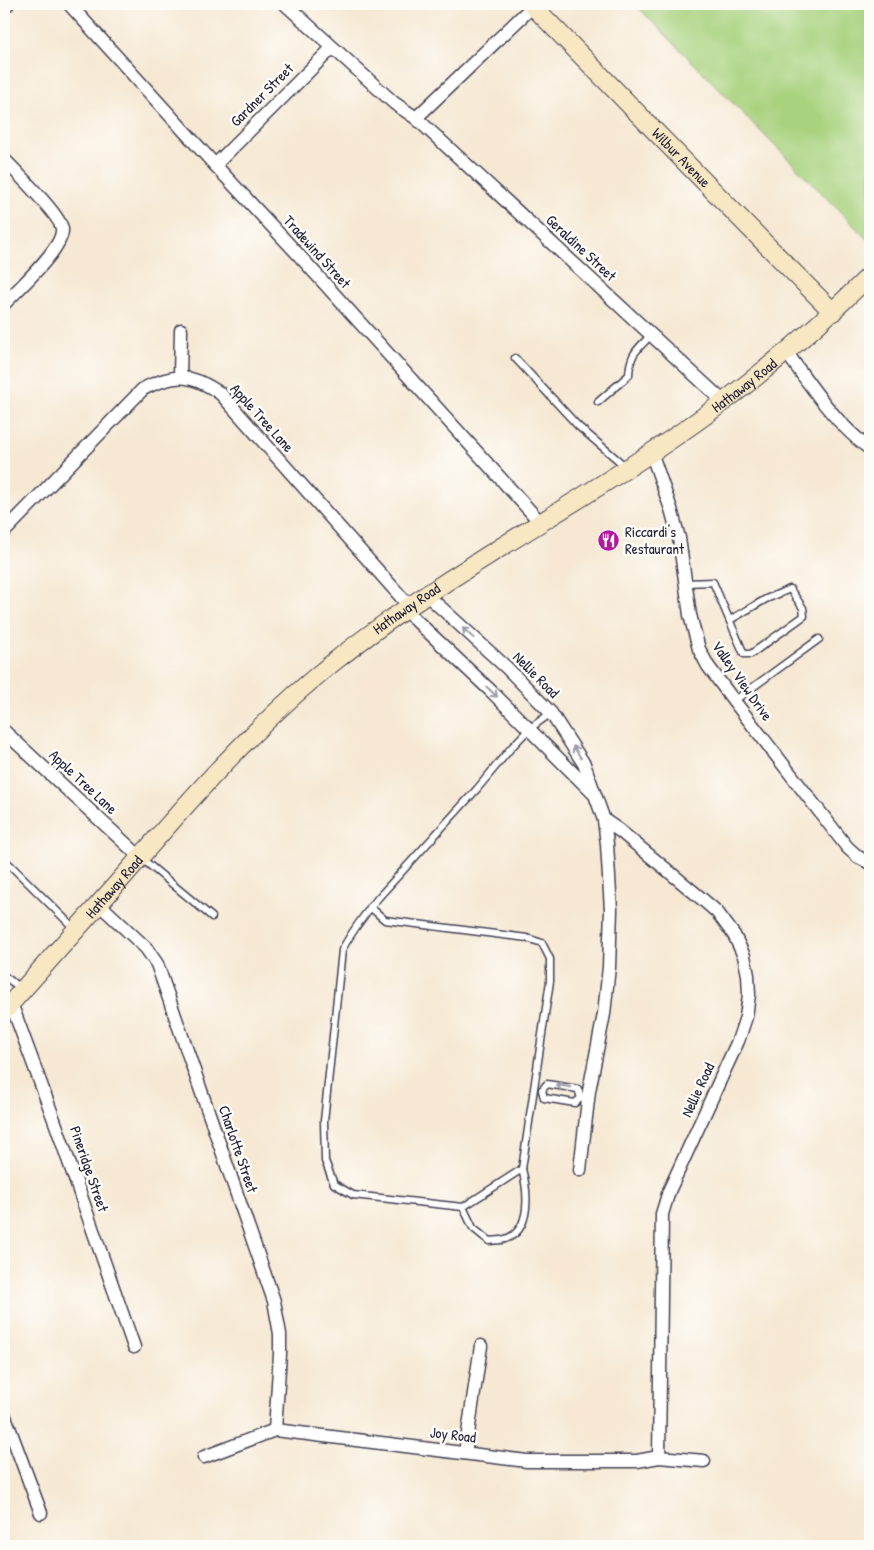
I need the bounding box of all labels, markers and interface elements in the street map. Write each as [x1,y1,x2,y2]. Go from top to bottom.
street label: Gardner Street [225,58,299,131]
street label: Wilbur Avenue [647,123,716,192]
street label: Geraldine Street [542,210,622,286]
street label: Tradewind Street [279,211,356,293]
street label: Hathaway Road [707,353,781,417]
street label: Apple Tree Lane [226,379,299,457]
place label: Riccardi's Restaurant [625,521,685,559]
restaurant icon: Riccardi's Restaurant [597,529,621,553]
street label: Hathaway Road [368,578,444,639]
one-way arrow [462,627,475,639]
street label: Valley View Drive [707,637,778,725]
street label: Nellie Road [509,647,564,703]
one-way arrow [485,686,498,698]
street label: Apple Tree Lane [45,745,122,819]
one-way arrow [571,746,581,760]
street label: Hathaway Road [80,850,147,923]
street label: Nellie Road [676,1059,719,1120]
one-way arrow [556,1081,572,1091]
street label: Charlotte Street [214,1102,263,1196]
street label: Pineridge Street [65,1123,114,1215]
street label: Joy Road [429,1421,477,1448]

